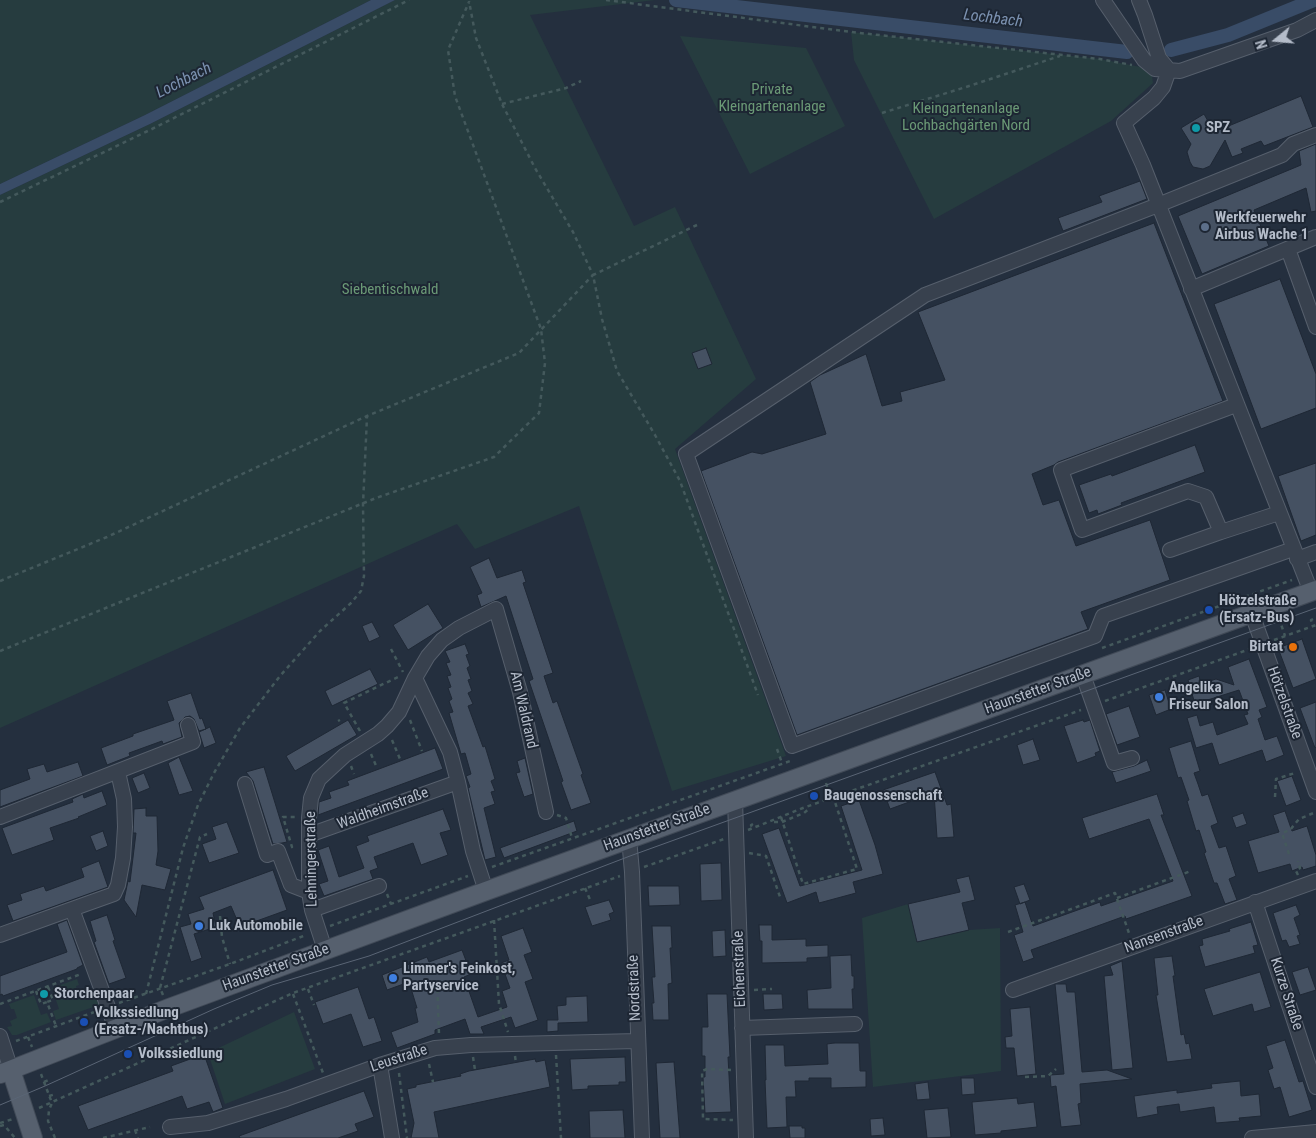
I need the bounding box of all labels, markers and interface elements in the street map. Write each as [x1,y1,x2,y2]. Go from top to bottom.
water label: Lochbach [962,6,1024,32]
north arrow [1251,15,1301,65]
text: N [1253,38,1271,51]
water label: Lochbach [153,59,215,103]
park label: Private Kleingartenanlage [718,81,826,116]
park label: Kleingartenanlage Lochbachgärten Nord [902,100,1030,135]
place label: SPZ [1206,119,1230,137]
marker: SPZ [1190,122,1202,134]
place label: Werkfeuerwehr Airbus Wache 1 [1215,209,1308,244]
marker: Werkfeuerwehr Airbus Wache 1 [1199,221,1211,233]
park label: Siebentischwald [342,281,438,299]
place label: Hötzelstraße (Ersatz-Bus) [1219,592,1297,627]
marker: Hötzelstraße (Ersatz-Bus) [1203,604,1215,616]
place label: Birtat [1249,638,1283,656]
marker: Birtat [1287,641,1299,653]
street label: Haunstetter Straße [982,663,1094,719]
street label: Hötzelstraße [1263,664,1305,742]
street label: Am Waldrand [505,670,541,750]
place label: Angelika Friseur Salon [1169,679,1248,714]
marker: Angelika Friseur Salon [1153,691,1165,703]
street label: Waldheimstraße [335,784,431,834]
place label: Baugenossenschaft [824,787,942,805]
marker: Baugenossenschaft [808,790,820,802]
street label: Haunstetter Straße [601,800,713,856]
street label: Lehningerstraße [302,811,322,907]
street label: Nansenstraße [1122,912,1206,958]
place label: Luk Automobile [209,917,303,935]
marker: Luk Automobile [193,920,205,932]
street label: Eichenstraße [730,930,750,1008]
street label: Haunstetter Straße [220,940,332,996]
street label: Nordstraße [625,955,645,1021]
street label: Kurze Straße [1266,955,1306,1033]
place label: Limmer's Feinkost, Partyservice [403,960,516,995]
marker: Limmer's Feinkost, Partyservice [387,972,399,984]
place label: Storchenpaar [54,985,134,1003]
marker: Storchenpaar [38,988,50,1000]
place label: Volkssiedlung (Ersatz-/Nachtbus) [94,1004,208,1039]
marker: Volkssiedlung (Ersatz-/Nachtbus) [78,1016,90,1028]
street label: Leustraße [368,1041,430,1077]
place label: Volkssiedlung [138,1045,223,1063]
marker: Volkssiedlung [122,1048,134,1060]

